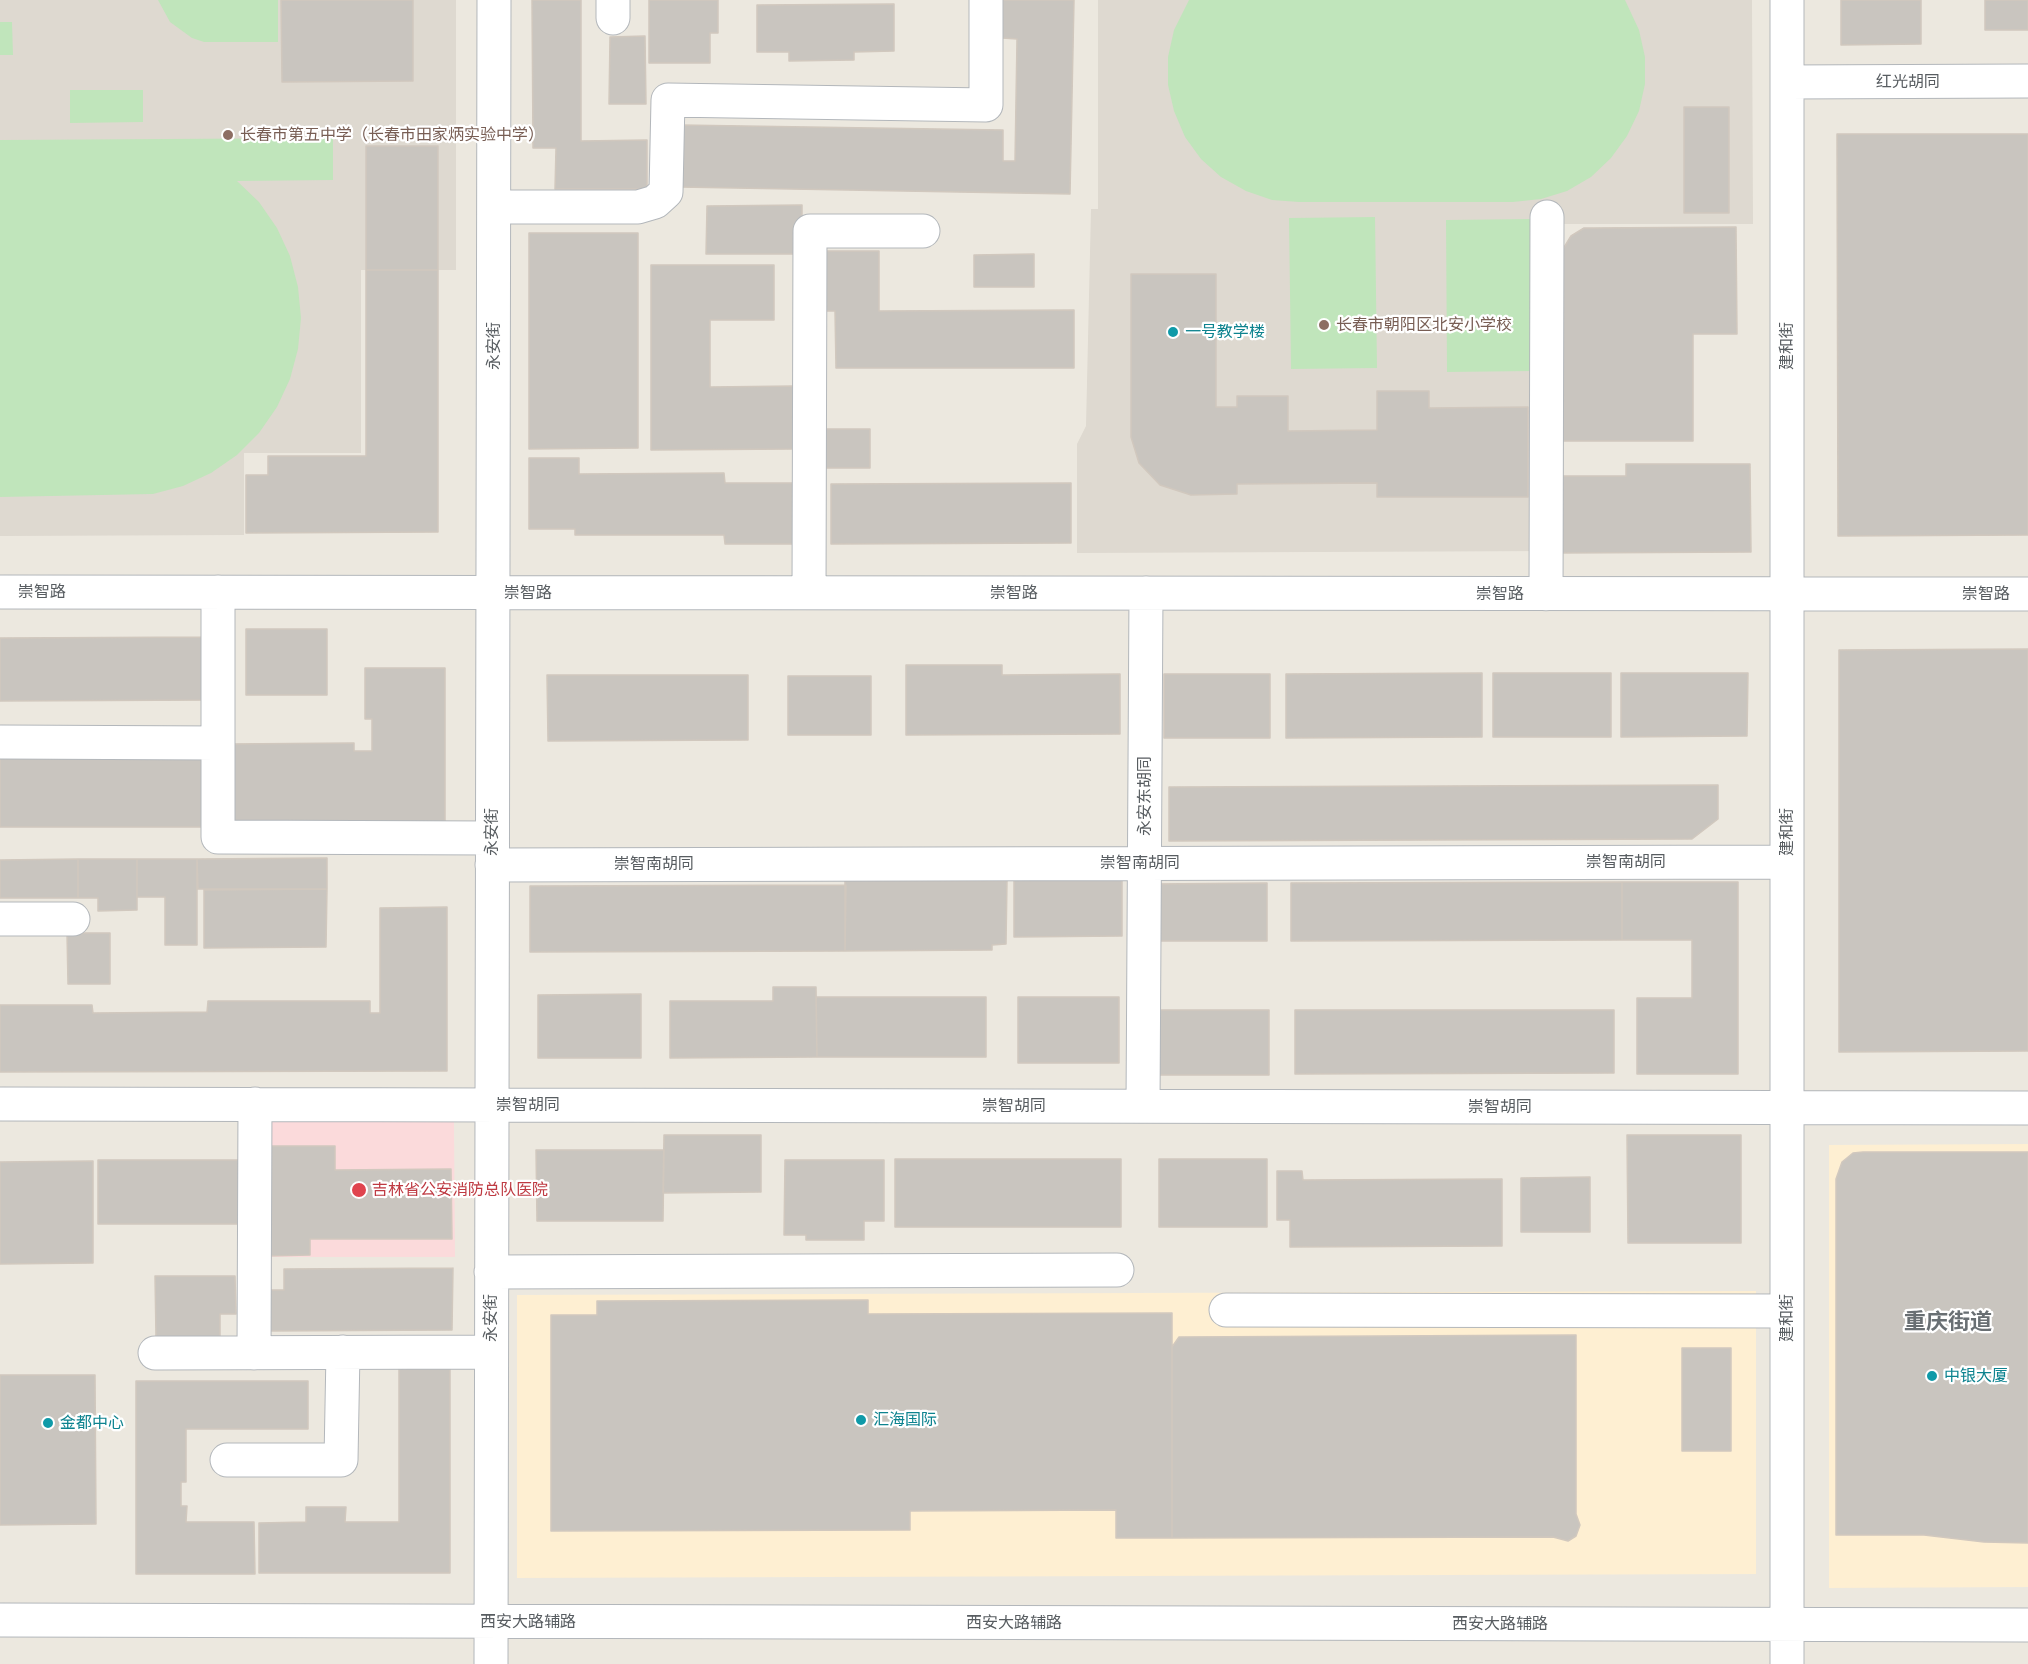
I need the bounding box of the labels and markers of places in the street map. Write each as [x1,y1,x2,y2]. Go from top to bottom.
place label: 长春市第五中学（长春市田家炳实验中学） [240,125,544,145]
marker: 长春市第五中学（长春市田家炳实验中学） [221,128,235,142]
place label: 长春市朝阳区北安小学校 [1336,315,1512,335]
marker: 长春市朝阳区北安小学校 [1317,318,1331,332]
place label: 一号教学楼 [1185,322,1265,342]
marker: 一号教学楼 [1166,325,1180,339]
place label: 吉林省公安消防总队医院 [372,1180,548,1200]
marker: 吉林省公安消防总队医院 [350,1181,368,1199]
place label: 中银大厦 [1944,1366,2008,1386]
marker: 中银大厦 [1925,1369,1939,1383]
place label: 汇海国际 [873,1410,937,1430]
place label: 金都中心 [60,1413,124,1433]
marker: 汇海国际 [854,1413,868,1427]
marker: 金都中心 [41,1416,55,1430]

